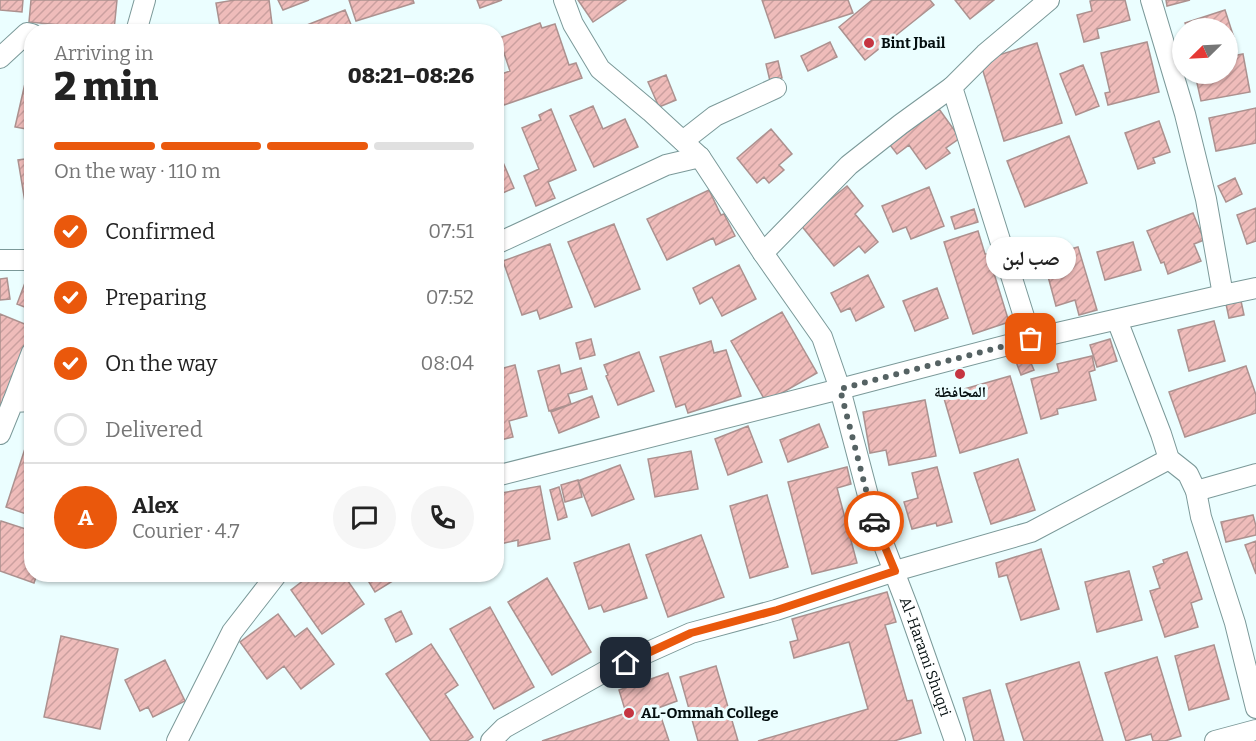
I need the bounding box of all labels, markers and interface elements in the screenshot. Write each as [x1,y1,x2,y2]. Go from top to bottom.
north arrow [1172,18,1238,84]
map controls [1172,18,1238,84]
place label: Bint Jbail [881,34,946,52]
marker: Bint Jbail [862,36,876,50]
text: Arriving in [54,41,153,65]
text: 08:21–08:26 [348,62,474,89]
text: 2 min [54,64,158,110]
text: On the way · 110 m [54,159,221,183]
icon: check [54,215,87,248]
text: Confirmed [105,218,215,245]
text: 07:51 [428,219,474,243]
callout: صب لبن [986,237,1076,279]
text: صب لبن [1002,246,1060,270]
icon: check [54,281,87,314]
text: Preparing [105,284,207,311]
text: 07:52 [426,285,474,309]
pin [1005,313,1056,364]
icon: bag [1014,322,1047,355]
icon: check [54,347,87,380]
text: On the way [105,350,217,377]
text: 08:04 [420,351,474,375]
marker: المحافظة [953,367,967,381]
place label: المحافظة [934,383,986,401]
text: Delivered [105,416,203,443]
button: chat [333,486,396,549]
button: phone [411,486,474,549]
courier [844,491,904,551]
text: Alex [132,492,178,519]
text: A [78,504,93,531]
icon: car [858,505,891,538]
text: Courier · 4.7 [132,519,240,543]
street label: Al-Harami Shuqri [896,594,955,719]
pin [600,637,651,688]
icon: home [609,646,642,679]
place label: AL-Ommah College [641,704,778,722]
marker: AL-Ommah College [622,706,636,720]

